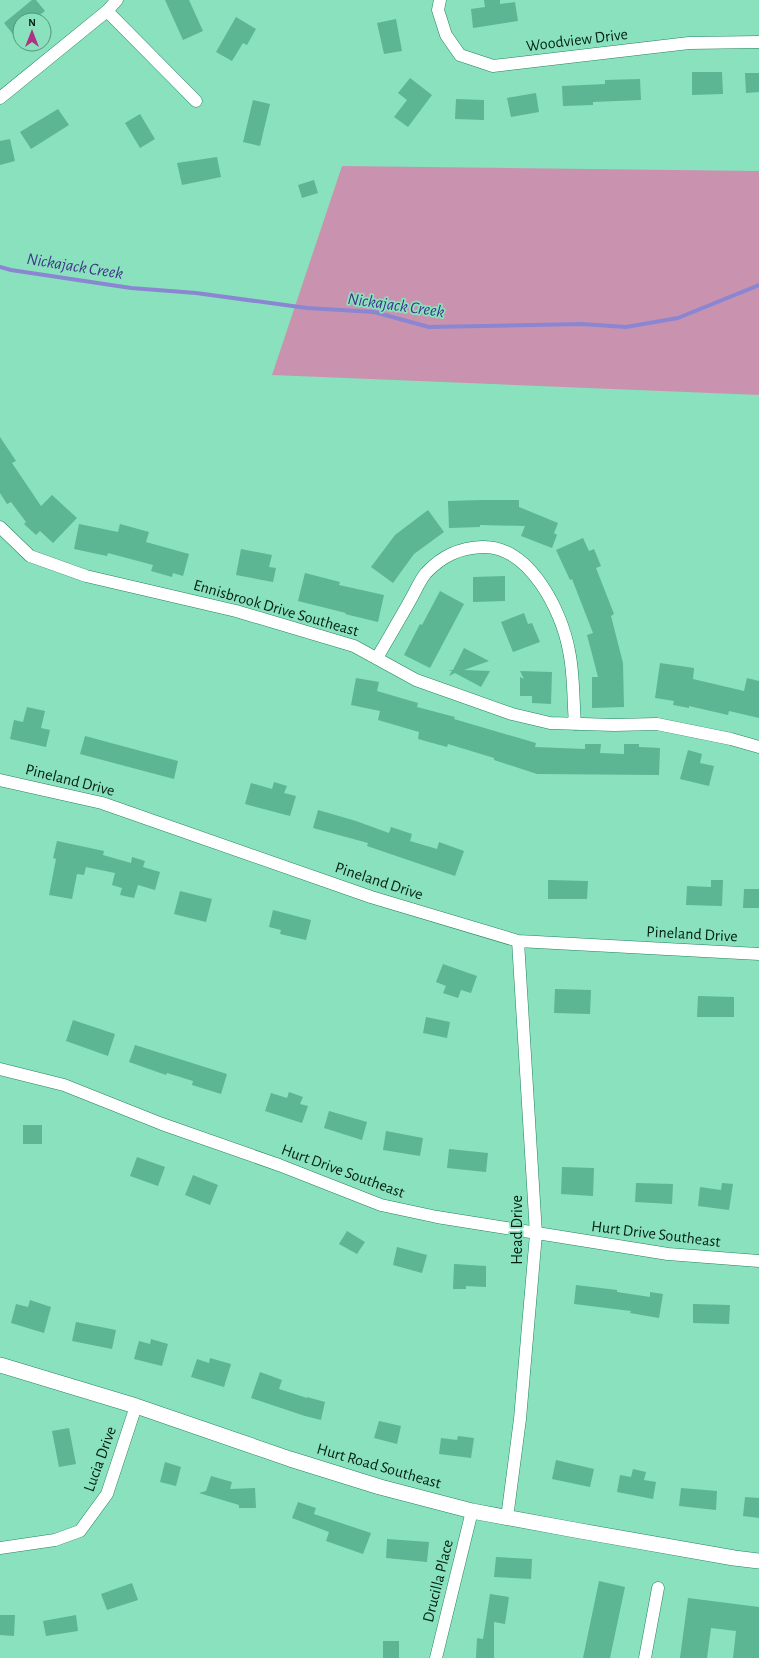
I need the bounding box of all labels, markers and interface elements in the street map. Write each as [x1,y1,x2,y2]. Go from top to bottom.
north arrow [12,12,52,52]
text: N [28,17,36,28]
street label: Woodview Drive [525,26,629,54]
water label: Nickajack Creek [25,250,125,283]
water label: Nickajack Creek [346,290,446,321]
street label: Ennisbrook Drive Southeast [192,577,360,639]
street label: Pineland Drive [24,761,116,799]
street label: Pineland Drive [333,859,425,903]
street label: Pineland Drive [646,924,738,944]
street label: Hurt Drive Southeast [279,1141,407,1201]
street label: Head Drive [509,1195,525,1265]
street label: Hurt Drive Southeast [590,1218,722,1250]
street label: Lucia Drive [81,1424,119,1494]
street label: Hurt Road Southeast [315,1441,443,1491]
street label: Drucilla Place [420,1538,456,1624]

